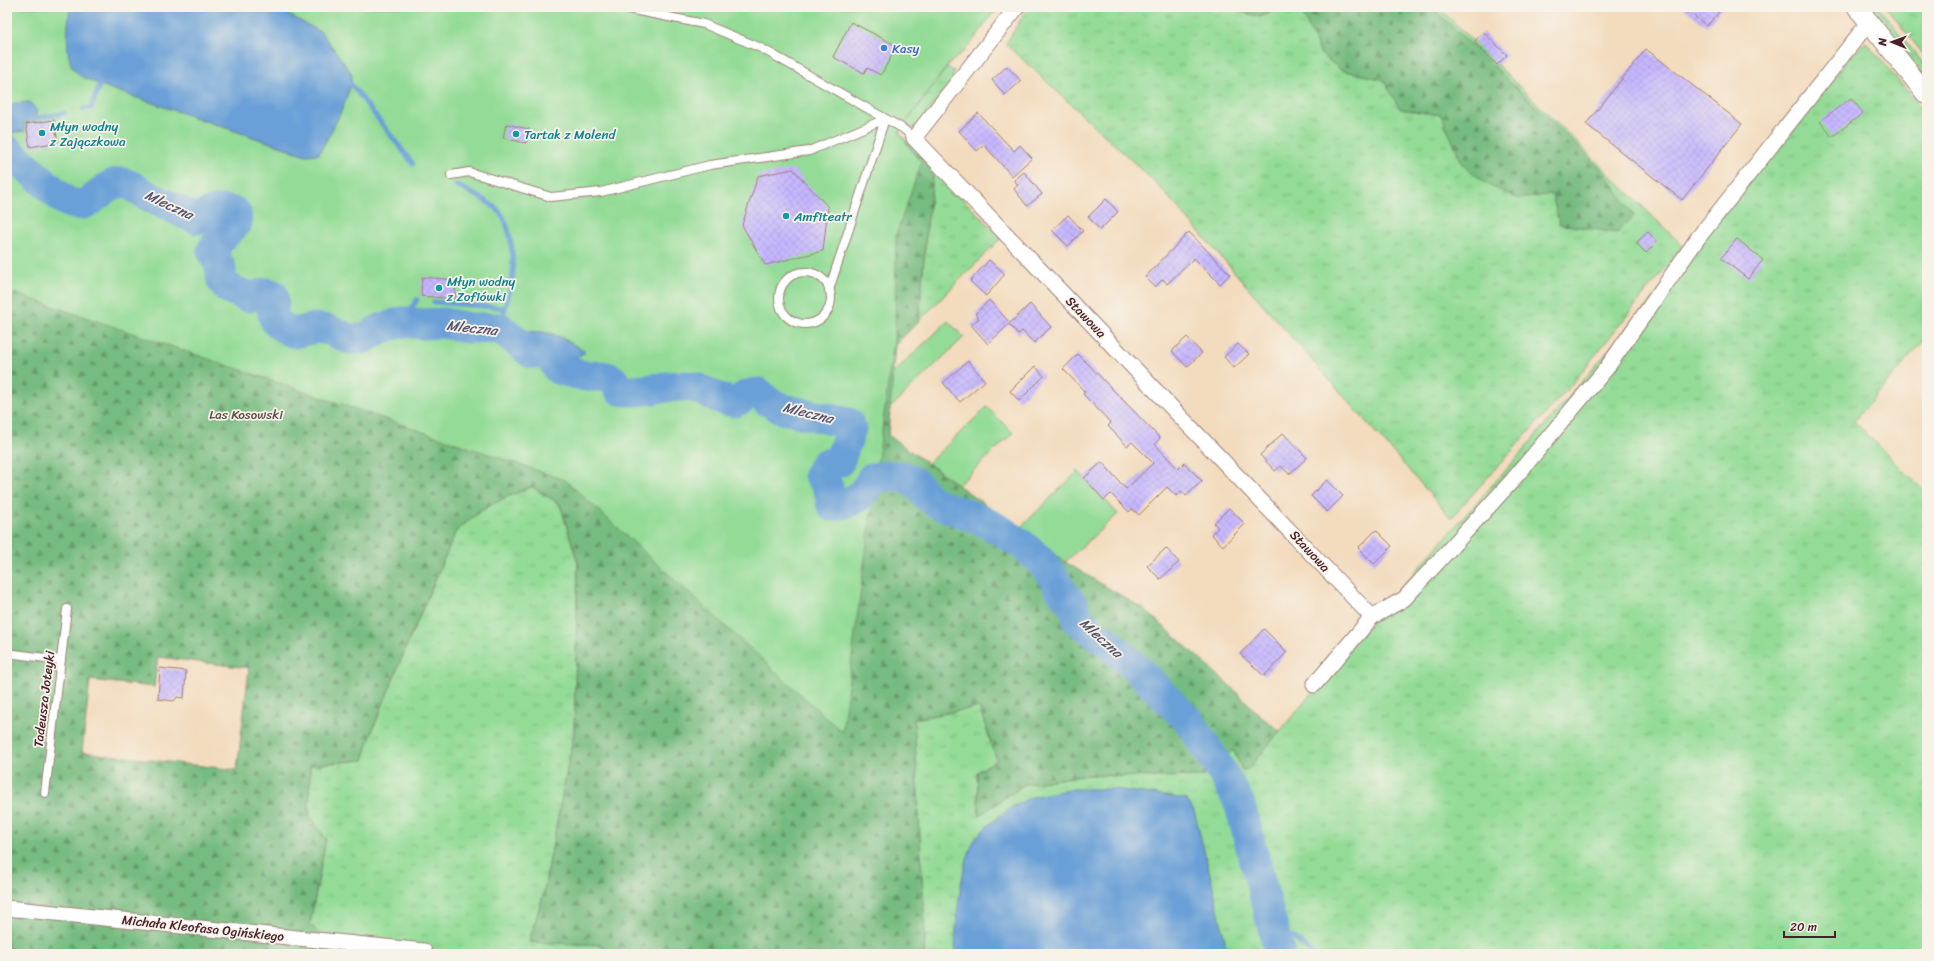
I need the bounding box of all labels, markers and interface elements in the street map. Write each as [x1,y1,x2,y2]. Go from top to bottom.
north arrow [1872,22,1912,62]
place label: Kasy [892,37,919,60]
text: N [1873,37,1892,47]
marker: Kasy [879,43,889,53]
place label: Młyn wodny z Zajączkowa [49,115,126,153]
place label: Tartak z Molend [524,123,616,146]
marker: Młyn wodny z Zajączkowa [37,128,47,138]
marker: Tartak z Molend [511,129,521,139]
water label: Mleczna [141,183,199,228]
place label: Amfiteatr [793,205,852,228]
marker: Amfiteatr [781,211,791,221]
place label: Młyn wodny z Zofiówki [446,270,515,308]
marker: Młyn wodny z Zofiówki [434,283,444,293]
street label: Stawowa [1060,290,1112,344]
water label: Mleczna [445,313,501,343]
water label: Mleczna [780,395,838,432]
park label: Las Kosowski [209,403,283,426]
street label: Stawowa [1284,524,1336,578]
water label: Mleczna [1074,612,1130,666]
street label: Tadeusza Joteyki [27,649,61,749]
street label: Michała Kleofasa Ogińskiego [121,908,286,948]
scale bar [1784,913,1835,939]
text: 20 m [1790,916,1817,938]

